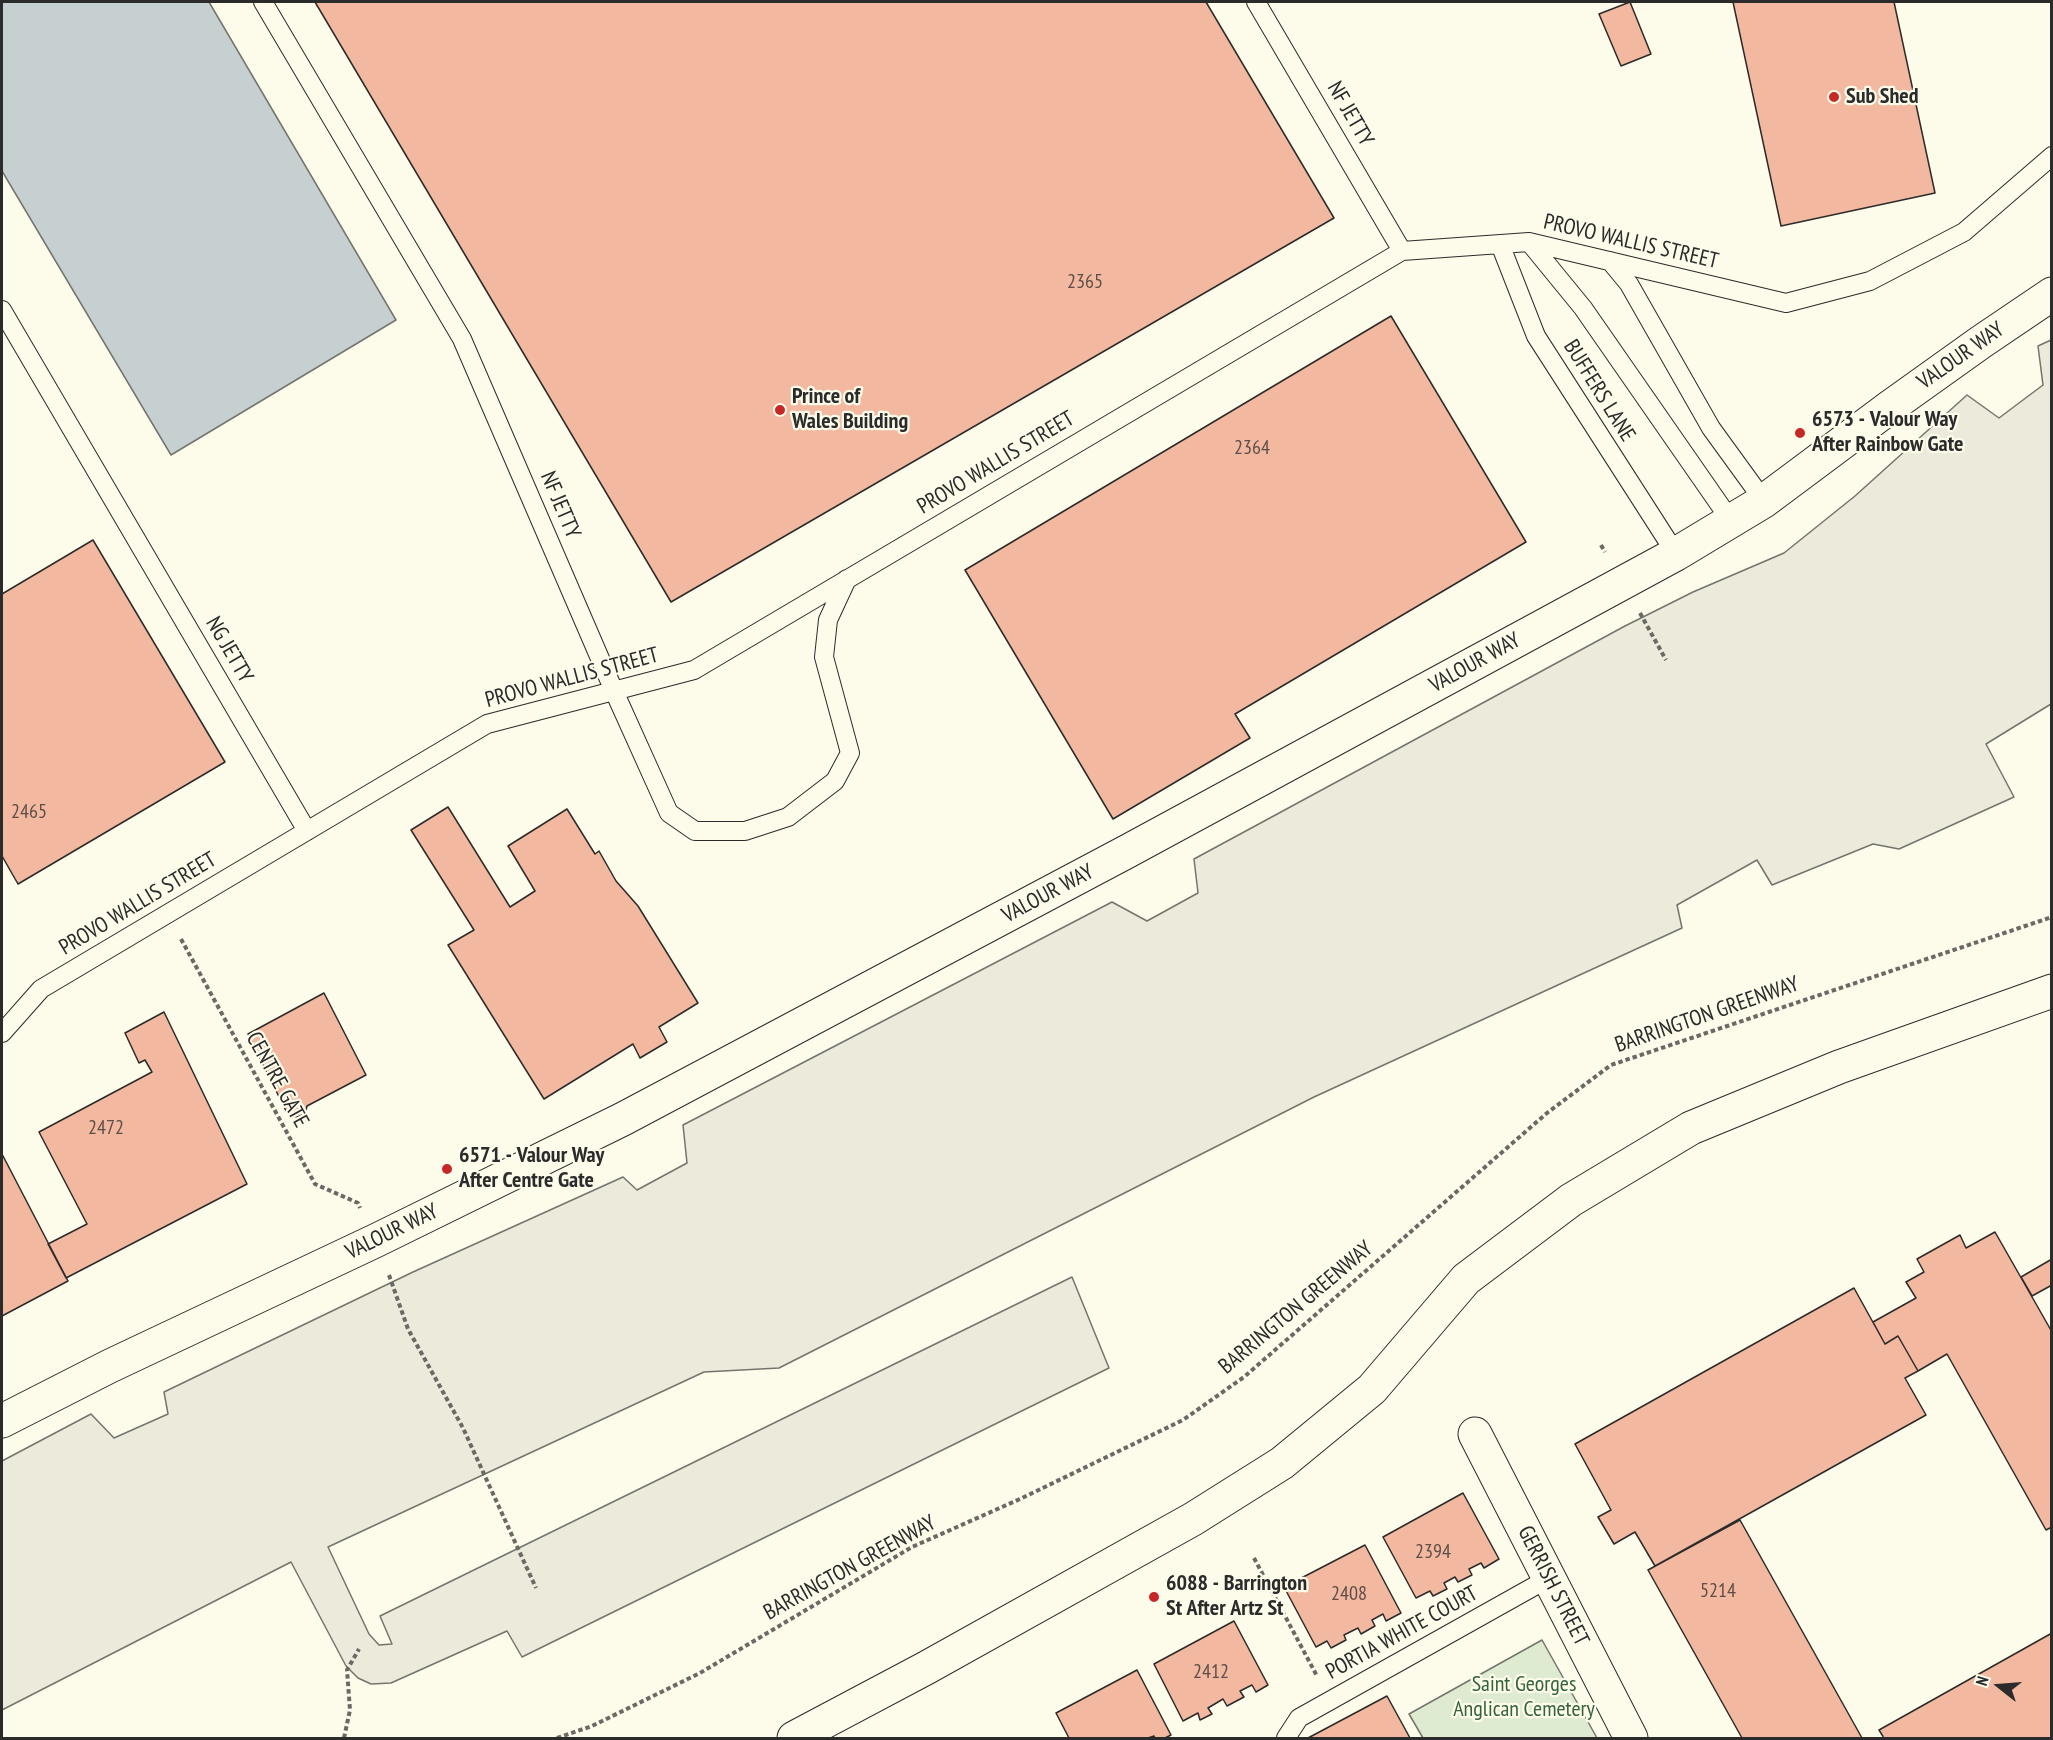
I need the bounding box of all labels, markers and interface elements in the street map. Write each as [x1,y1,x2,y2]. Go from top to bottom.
street label: NF JETTY [1321,77,1379,151]
place label: Sub Shed [1846,84,1918,110]
marker: Sub Shed [1827,90,1841,104]
street label: PROVO WALLIS STREET [1541,209,1721,275]
house number: 2365 [1067,270,1103,294]
street label: VALOUR WAY [1913,317,2009,395]
street label: BUFFERS LANE [1557,335,1641,447]
place label: Prince of Wales Building [792,384,908,436]
marker: Prince of Wales Building [773,403,787,417]
street label: PROVO WALLIS STREET [913,406,1079,520]
place label: 6573 - Valour Way After Rainbow Gate [1812,407,1963,458]
marker: 6573 - Valour Way After Rainbow Gate [1793,426,1807,440]
house number: 2364 [1234,436,1270,460]
street label: NF JETTY [534,468,586,542]
street label: NG JETTY [200,612,258,688]
street label: VALOUR WAY [1425,627,1525,699]
street label: PROVO WALLIS STREET [482,642,662,714]
house number: 2465 [11,800,47,824]
street label: PROVO WALLIS STREET [55,847,221,961]
street label: VALOUR WAY [998,859,1098,929]
street label: BARRINGTON GREENWAY [1612,971,1802,1059]
street label: CENTRE GATE [240,1028,314,1132]
house number: 2472 [88,1116,124,1140]
place label: 6571 - Valour Way After Centre Gate [459,1143,604,1194]
marker: 6571 - Valour Way After Centre Gate [440,1162,454,1176]
street label: VALOUR WAY [341,1198,443,1266]
street label: BARRINGTON GREENWAY [1214,1236,1378,1380]
street label: BARRINGTON GREENWAY [759,1510,941,1626]
street label: GERRISH STREET [1512,1522,1594,1650]
house number: 2394 [1415,1540,1451,1564]
place label: 6088 - Barrington St After Artz St [1166,1571,1307,1622]
house number: 5214 [1700,1579,1736,1603]
street label: PORTIA WHITE COURT [1322,1580,1482,1686]
house number: 2408 [1331,1582,1367,1606]
marker: 6088 - Barrington St After Artz St [1147,1590,1161,1604]
north arrow [1969,1656,2029,1716]
house number: 2412 [1193,1660,1229,1684]
park label: Saint Georges Anglican Cemetery [1453,1672,1595,1724]
text: N [1971,1674,1993,1688]

